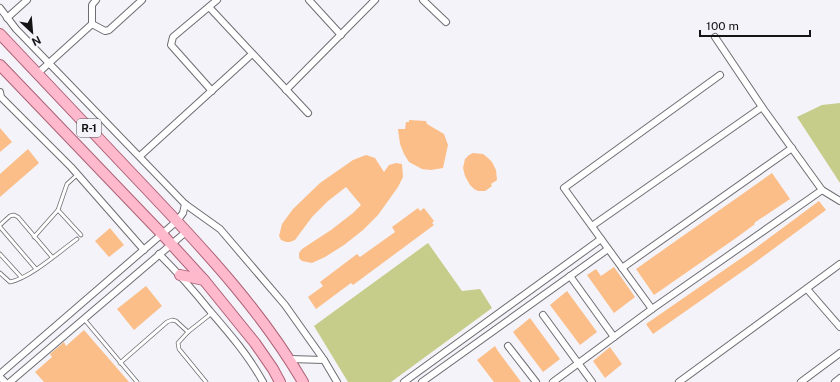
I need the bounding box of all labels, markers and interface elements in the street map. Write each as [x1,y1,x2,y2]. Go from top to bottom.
north arrow [12,12,52,52]
scale bar [700,12,810,38]
text: 100 m [706,19,739,33]
text: N [30,34,43,48]
road number: R-1 [77,119,101,137]

